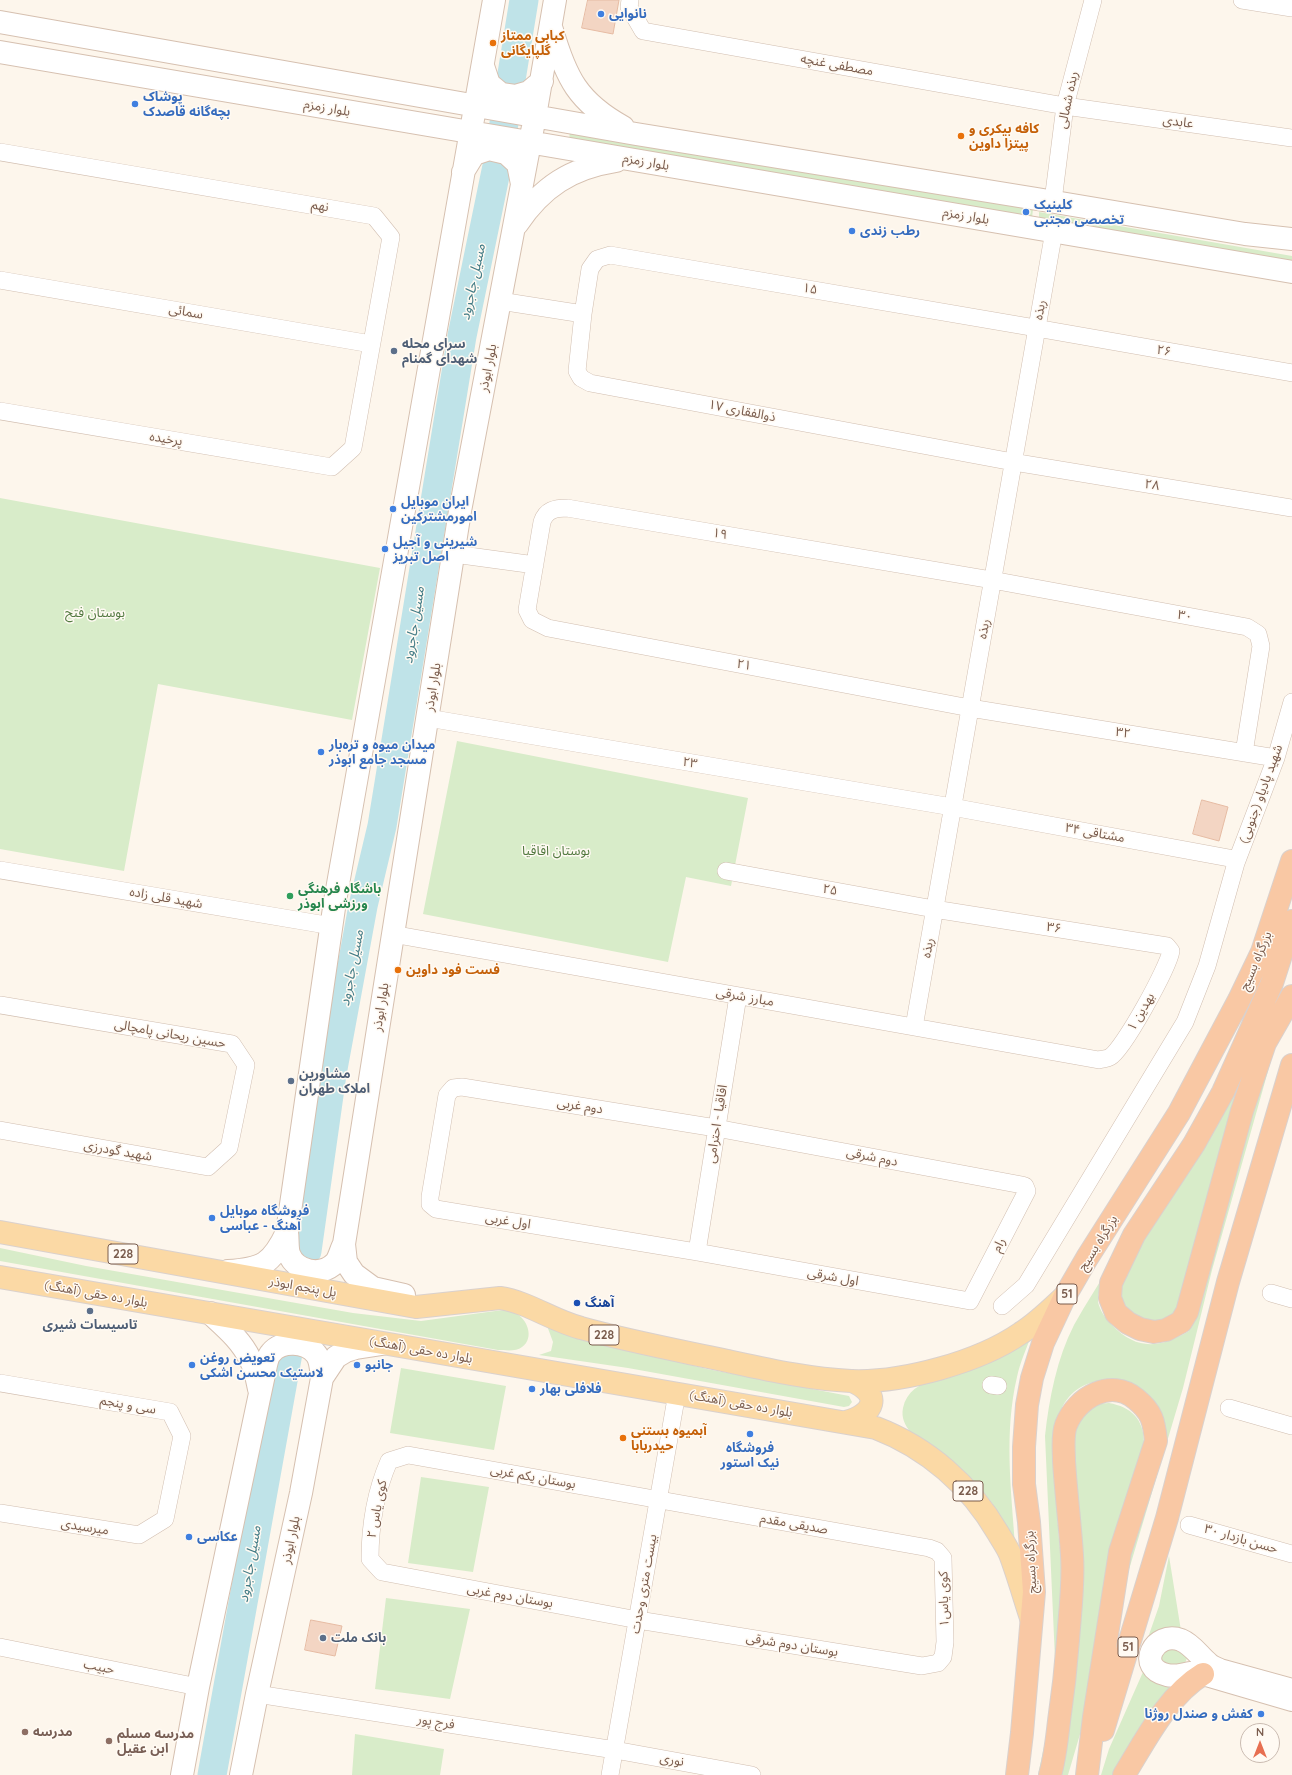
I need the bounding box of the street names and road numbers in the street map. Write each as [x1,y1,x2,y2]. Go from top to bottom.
street label: مصطفی غنچه [799,51,875,79]
street label: ربذه شمالی [1054,70,1082,130]
street label: بلوار زمزم [303,96,351,120]
street label: عابدی [1162,112,1194,132]
street label: بلوار زمزم [622,150,670,174]
street label: نهم [310,197,330,215]
street label: بلوار زمزم [942,204,990,228]
street label: ۱۵ [801,280,819,298]
street label: ربذه [1031,299,1049,321]
street label: سمائی [168,301,204,323]
street label: ۲۶ [1155,342,1173,360]
street label: بلوار ابوذر [476,343,500,393]
street label: ذوالفقاری ۱۷ [707,397,777,425]
street label: پرخیده [148,429,184,449]
street label: ۲۸ [1143,476,1161,494]
street label: ۱۹ [711,525,729,543]
street label: ۳۰ [1176,607,1194,625]
street label: ربذه [975,618,993,640]
street label: ۲۱ [735,656,753,674]
street label: بلوار ابوذر [421,662,445,712]
street label: ۳۲ [1114,724,1132,742]
street label: شهید پادیاو (جنوبی) [1236,742,1286,846]
street label: ۲۳ [681,754,699,772]
street label: ۳۴ مشتاقی [1064,820,1126,846]
street label: ۲۵ [821,881,839,899]
street label: شهید قلی زاده [128,884,204,912]
street label: ۳۶ [1045,919,1063,937]
street label: بزرگراه بسیج [1237,929,1275,993]
street label: ربذه [919,937,937,959]
street label: بلوار ابوذر [369,982,393,1032]
street label: مبارز شرقی [715,984,775,1010]
street label: بهدین ۱ [1124,990,1158,1034]
street label: حسین ریحانی پامچالی [113,1017,227,1051]
street label: اقاقیا - احترامی [703,1084,731,1164]
street label: دوم غربی [556,1095,604,1117]
street label: شهید گودرزی [83,1137,153,1165]
street label: دوم شرقی [845,1144,899,1170]
street label: اول غربی [484,1210,532,1232]
street label: بزرگراه بسیج [1075,1212,1121,1274]
street label: رام [989,1235,1009,1255]
road number: 228 [108,1244,138,1264]
street label: اول شرقی [806,1265,860,1289]
street label: پل پنجم ابوذر [268,1273,338,1301]
street label: بلوار ده حقی (آهنگ) [43,1277,149,1311]
road number: 51 [1057,1284,1077,1304]
road number: 228 [589,1325,619,1345]
street label: بلوار ده حقی (آهنگ) [368,1333,474,1367]
street label: بلوار ده حقی (آهنگ) [688,1387,794,1421]
street label: سی و پنجم [99,1392,157,1418]
street label: بوستان یکم غربی [489,1462,577,1492]
street label: کوی یاس ۲ [364,1478,390,1540]
road number: 228 [953,1481,983,1501]
street label: صدیقی مقدم [759,1510,829,1538]
street label: بلوار ابوذر [278,1515,304,1565]
street label: میرسیدی [60,1516,110,1538]
street label: حسن بازدار ۳۰ [1202,1521,1280,1557]
street label: بزرگراه بسیج [1022,1530,1040,1594]
street label: بیست متری وحدت [628,1533,660,1635]
street label: کوی یاس۱ [936,1571,952,1627]
street label: بوستان دوم غربی [466,1581,554,1611]
street label: بوستان دوم شرقی [745,1630,839,1660]
road number: 51 [1118,1637,1138,1657]
street label: حبیب [82,1656,116,1678]
street label: فرج پور [416,1711,456,1733]
street label: نوری [659,1750,685,1770]

